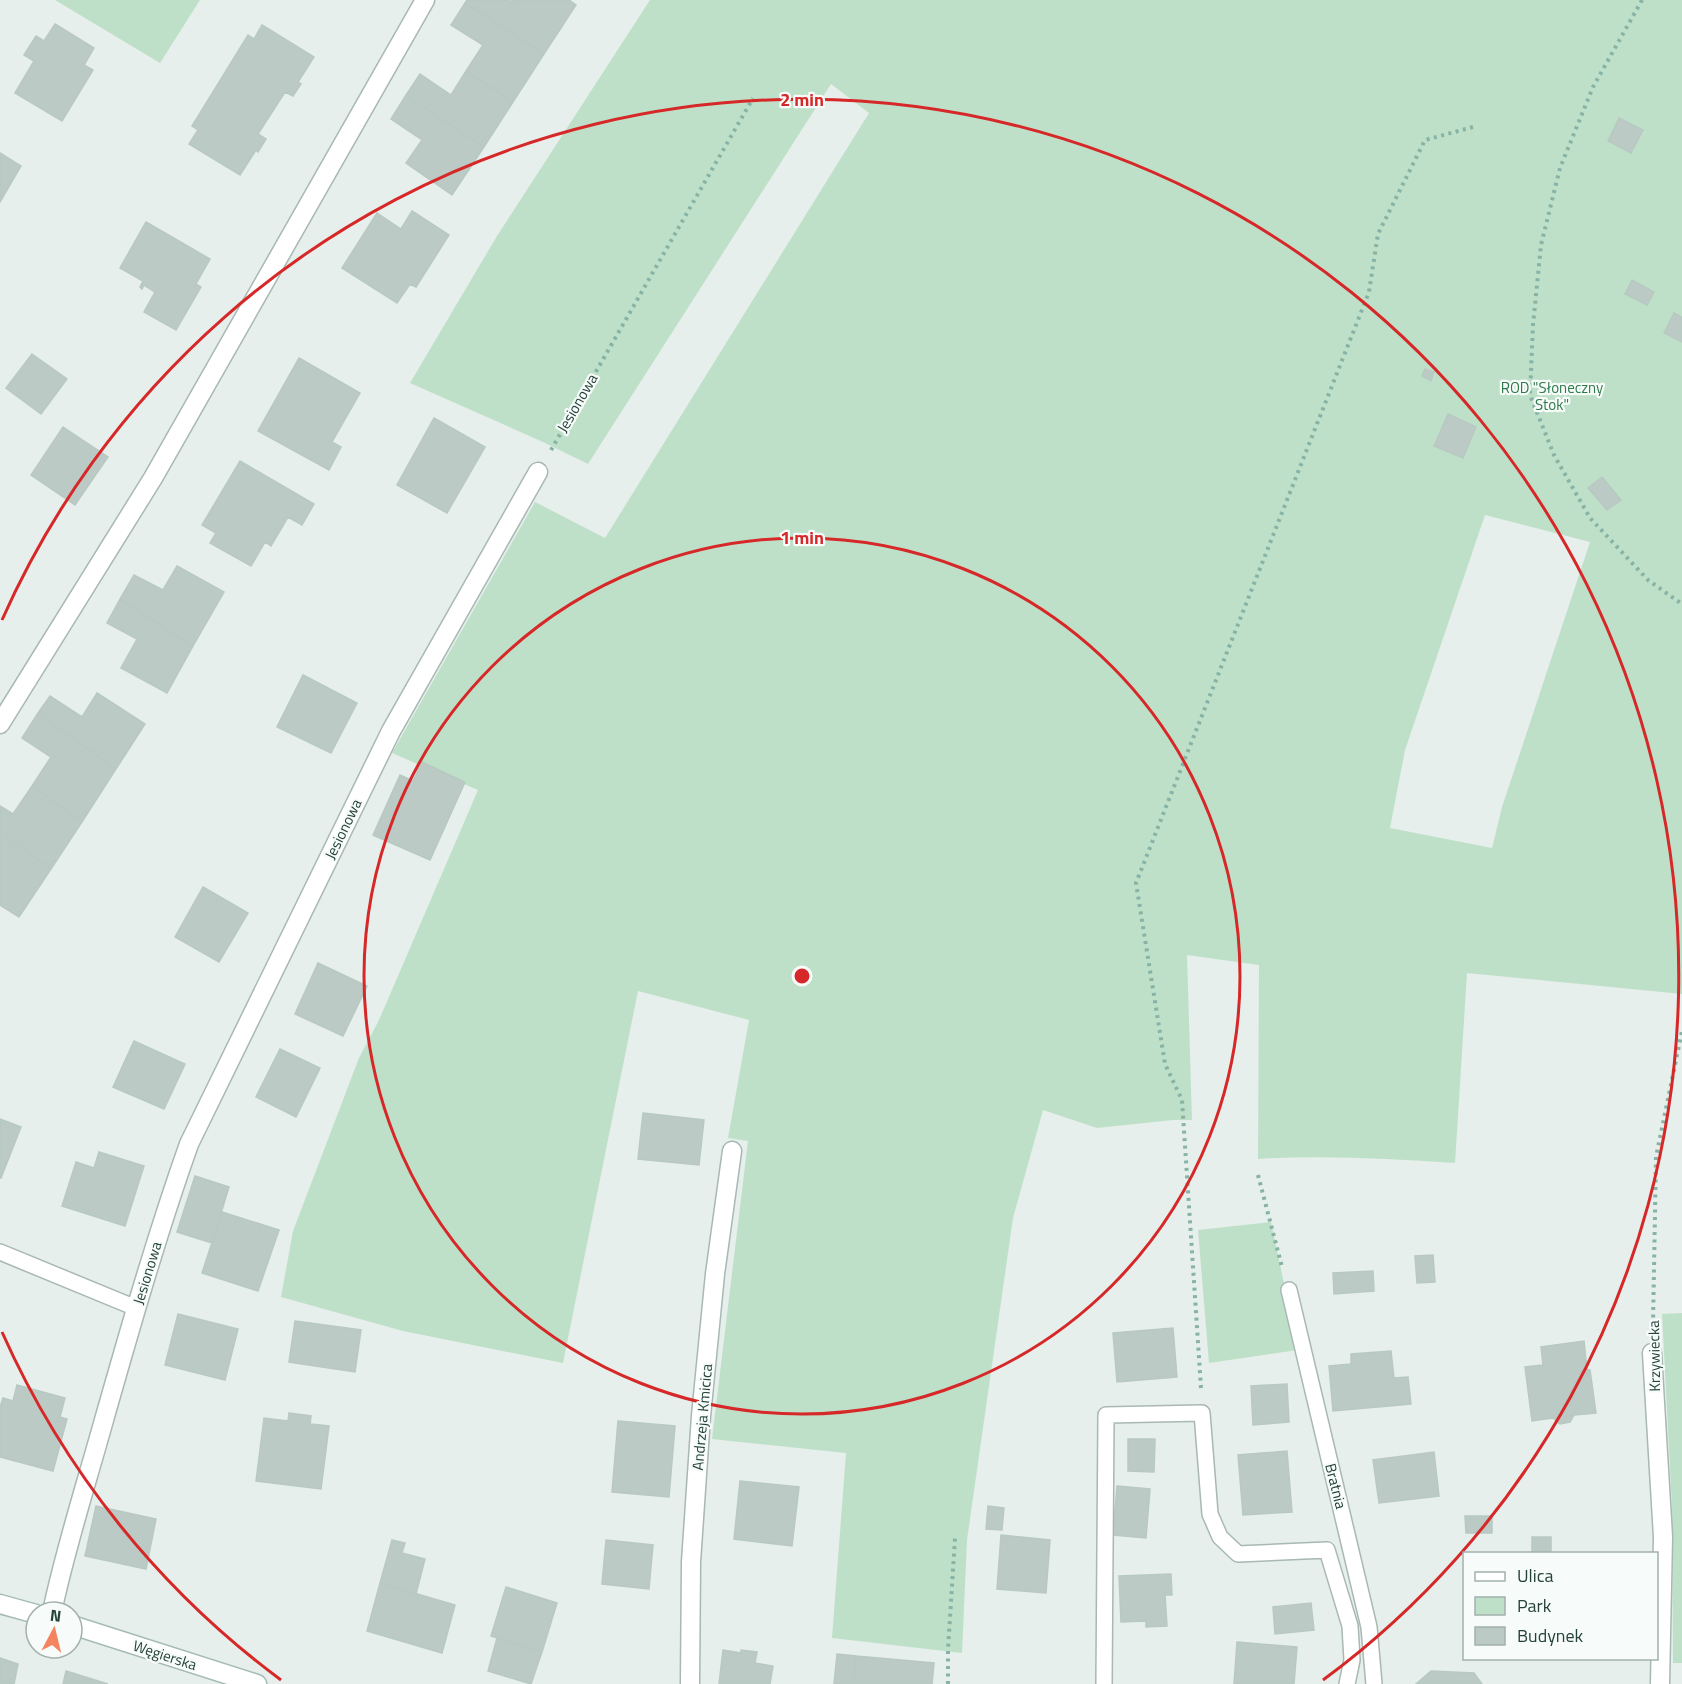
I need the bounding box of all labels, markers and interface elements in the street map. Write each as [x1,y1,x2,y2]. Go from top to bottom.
text: 2 min [780,86,824,113]
street label: Jesionowa [551,369,603,437]
park label: ROD "Słoneczny Stok" [1501,376,1603,416]
text: 1 min [780,524,824,551]
street label: Jesionowa [318,794,368,863]
centre of rings [792,966,812,986]
street label: Jesionowa [127,1238,168,1307]
street label: Krzywiecka [1642,1320,1666,1392]
street label: Andrzeja Kmicica [686,1362,718,1471]
street label: Bratnia [1319,1461,1353,1512]
legend [1463,1552,1658,1660]
text: Ulica [1517,1562,1554,1589]
text: Park [1517,1592,1552,1619]
north arrow [24,1600,84,1660]
text: N [49,1603,63,1628]
text: Budynek [1517,1622,1584,1649]
street label: Węgierska [130,1634,200,1676]

